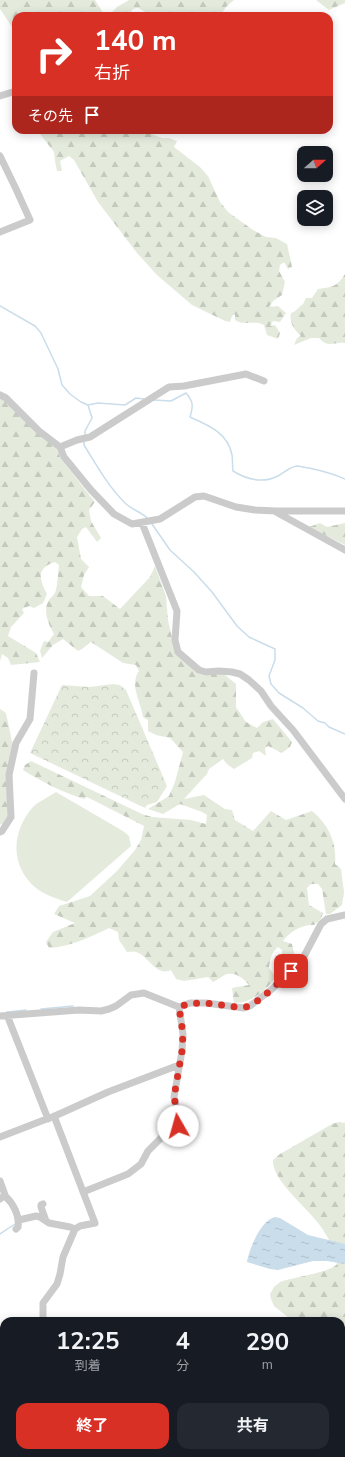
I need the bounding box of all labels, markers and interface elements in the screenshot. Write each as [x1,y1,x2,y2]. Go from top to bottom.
text: 140 m [94,22,177,60]
icon: right [28,28,80,80]
text: 右折 [94,61,130,85]
icon: arrive [81,104,103,126]
text: その先 [28,106,73,126]
north arrow [297,146,333,182]
map controls [297,146,333,226]
button: layers [297,190,333,226]
pin [274,954,308,988]
icon: arrive [280,960,302,982]
position arrow [157,1105,199,1147]
text: 12:25 [56,1325,120,1357]
text: 4 [175,1325,190,1357]
text: 290 [246,1326,289,1358]
text: m [262,1356,273,1374]
text: 到着 [75,1357,101,1375]
text: 分 [176,1357,189,1375]
button: 終了 [16,1403,169,1449]
button: 共有 [177,1403,329,1449]

